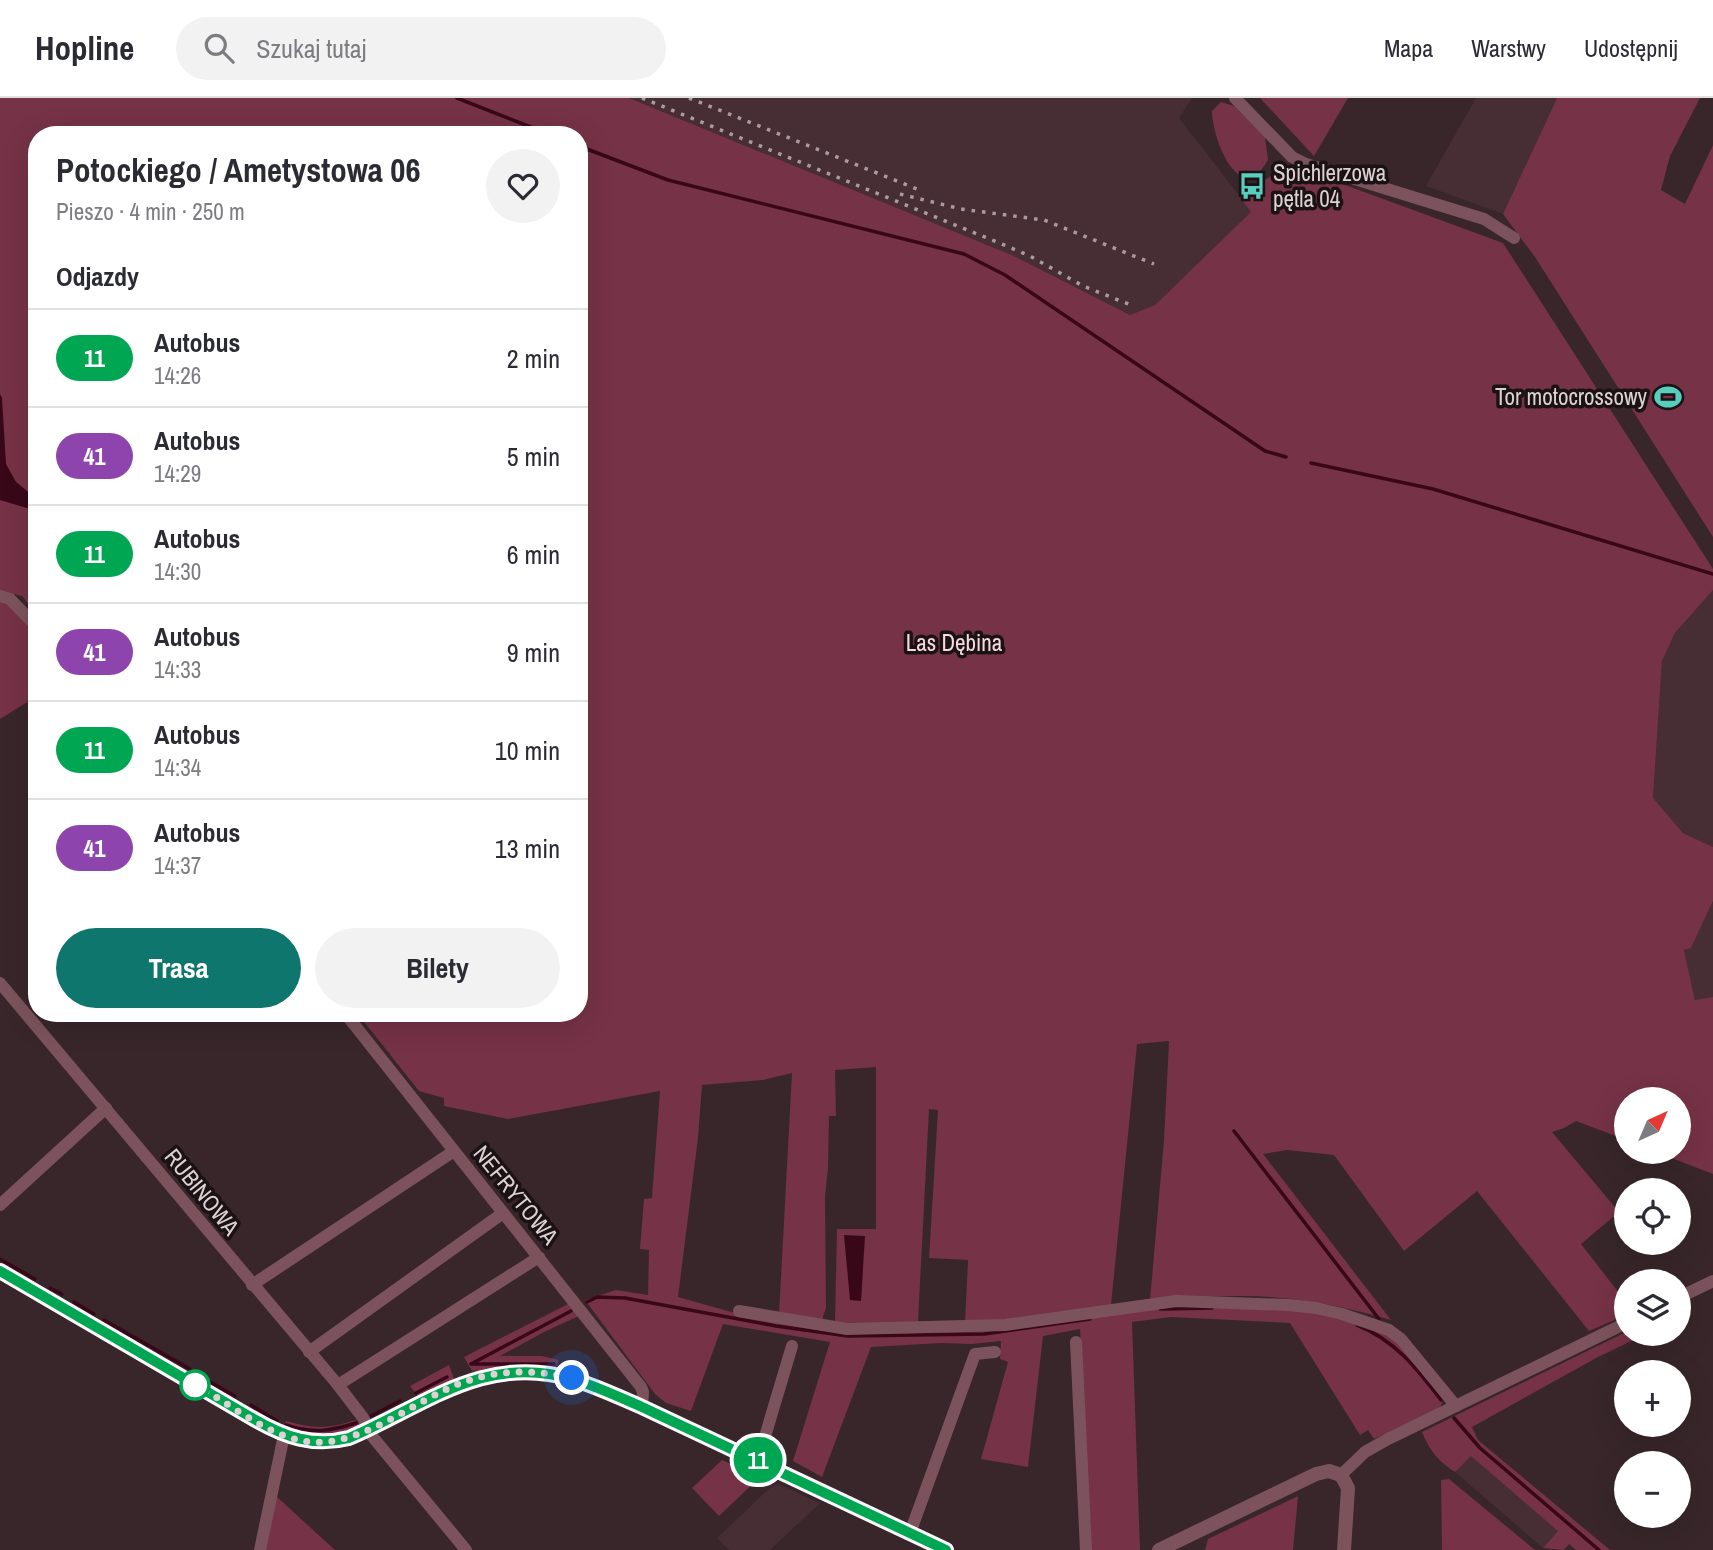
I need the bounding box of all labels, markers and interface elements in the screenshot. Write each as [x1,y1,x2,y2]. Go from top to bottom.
search box [176,17,666,80]
text: Hopline [35,26,134,70]
icon: search [200,29,238,67]
text: Szukaj tutaj [256,31,366,66]
text: Mapa [1384,32,1433,64]
text: Warstwy [1471,32,1546,64]
text: Udostępnij [1584,32,1678,64]
text: Potockiego / Ametystowa 06 [56,148,420,192]
button: heart [486,149,560,223]
place label: Spichlerzowa pętla 04 [1273,157,1387,214]
bus stop icon: Spichlerzowa pętla 04 [1237,171,1267,201]
text: Pieszo · 4 min · 250 m [56,196,245,227]
text: Odjazdy [56,259,139,294]
text: Autobus [154,325,240,360]
text: 2 min [507,341,560,376]
text: 11 [84,342,105,374]
text: 14:26 [154,360,201,391]
place label: Tor motocrossowy [1495,381,1648,412]
sports icon: Tor motocrossowy [1653,382,1683,412]
text: Autobus [154,423,240,458]
text: 5 min [507,439,560,474]
text: 41 [84,440,105,472]
text: 14:29 [154,458,201,489]
text: Autobus [154,521,240,556]
text: 6 min [507,537,560,572]
text: 11 [84,538,105,570]
text: 14:30 [154,556,201,587]
text: Autobus [154,619,240,654]
park label: Las Dębina [906,627,1003,658]
text: 9 min [507,635,560,670]
text: 41 [84,636,105,668]
text: 14:33 [154,654,201,685]
text: Autobus [154,717,240,752]
text: 10 min [495,733,560,768]
text: 11 [84,734,105,766]
text: 14:34 [154,752,201,783]
text: Autobus [154,815,240,850]
text: 13 min [495,831,560,866]
text: 41 [84,832,105,864]
text: 14:37 [154,850,201,881]
button: Trasa [56,928,301,1008]
button: Bilety [315,928,560,1008]
north arrow [1614,1087,1690,1164]
map controls [1614,1087,1691,1528]
street label: NEFRYTOWA [467,1139,566,1251]
street label: RUBINOWA [158,1142,247,1242]
button: locate [1614,1178,1691,1255]
button: layers [1614,1269,1691,1346]
your location [554,1360,589,1395]
button: + [1614,1360,1691,1437]
unlabelled marker [180,1370,210,1400]
line badge: 11 [726,1437,790,1483]
text: 11 [748,1444,768,1476]
button: − [1614,1451,1691,1528]

